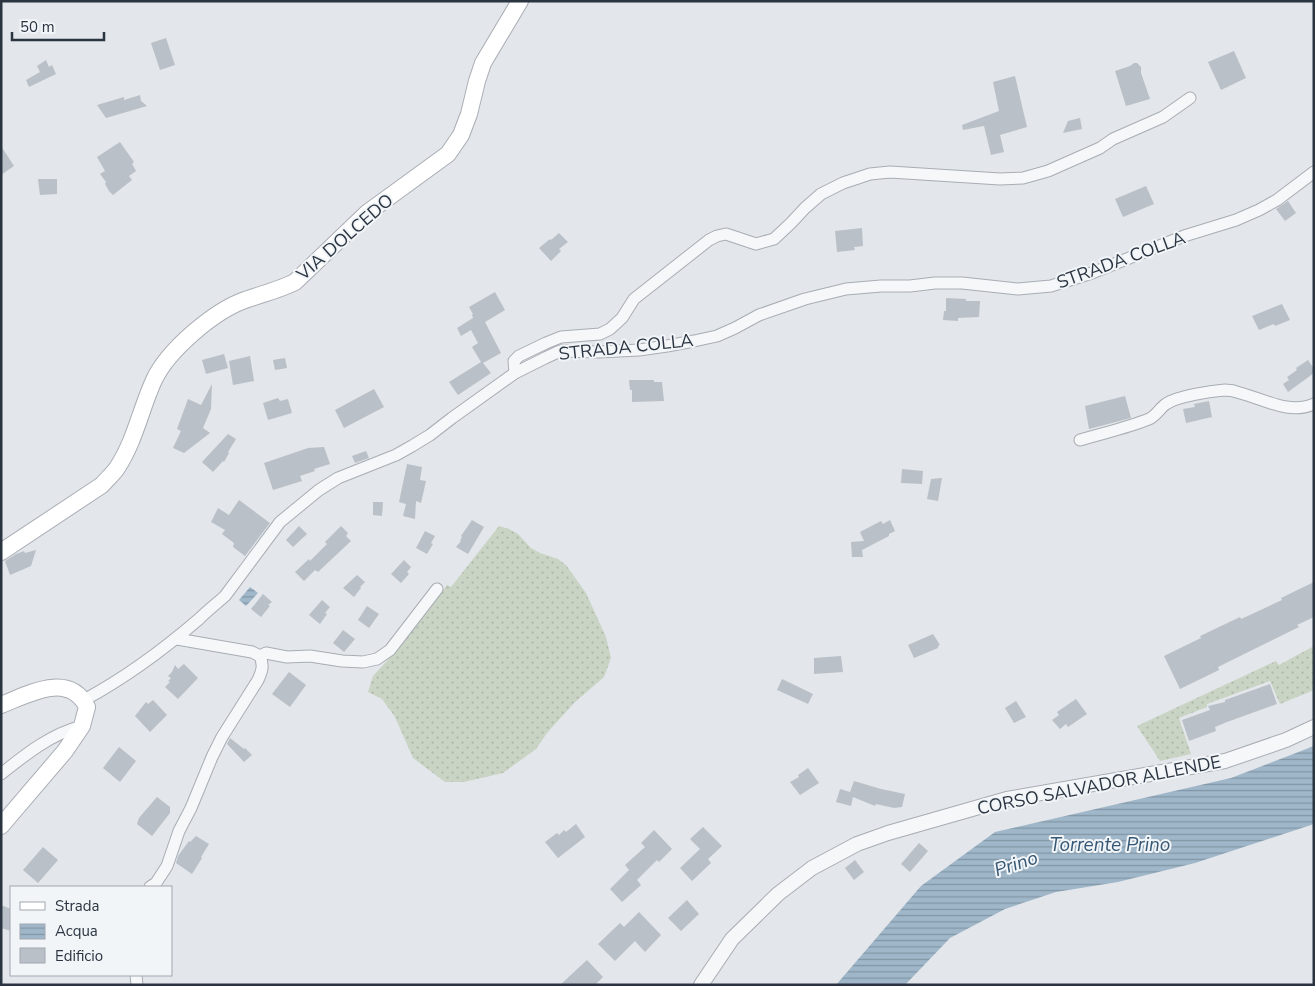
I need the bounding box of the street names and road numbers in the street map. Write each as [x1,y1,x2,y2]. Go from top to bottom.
street label: VIA DOLCEDO [291,188,398,286]
street label: STRADA COLLA [1053,226,1189,294]
street label: STRADA COLLA [557,328,695,366]
street label: CORSO SALVADOR ALLENDE [975,750,1223,820]

